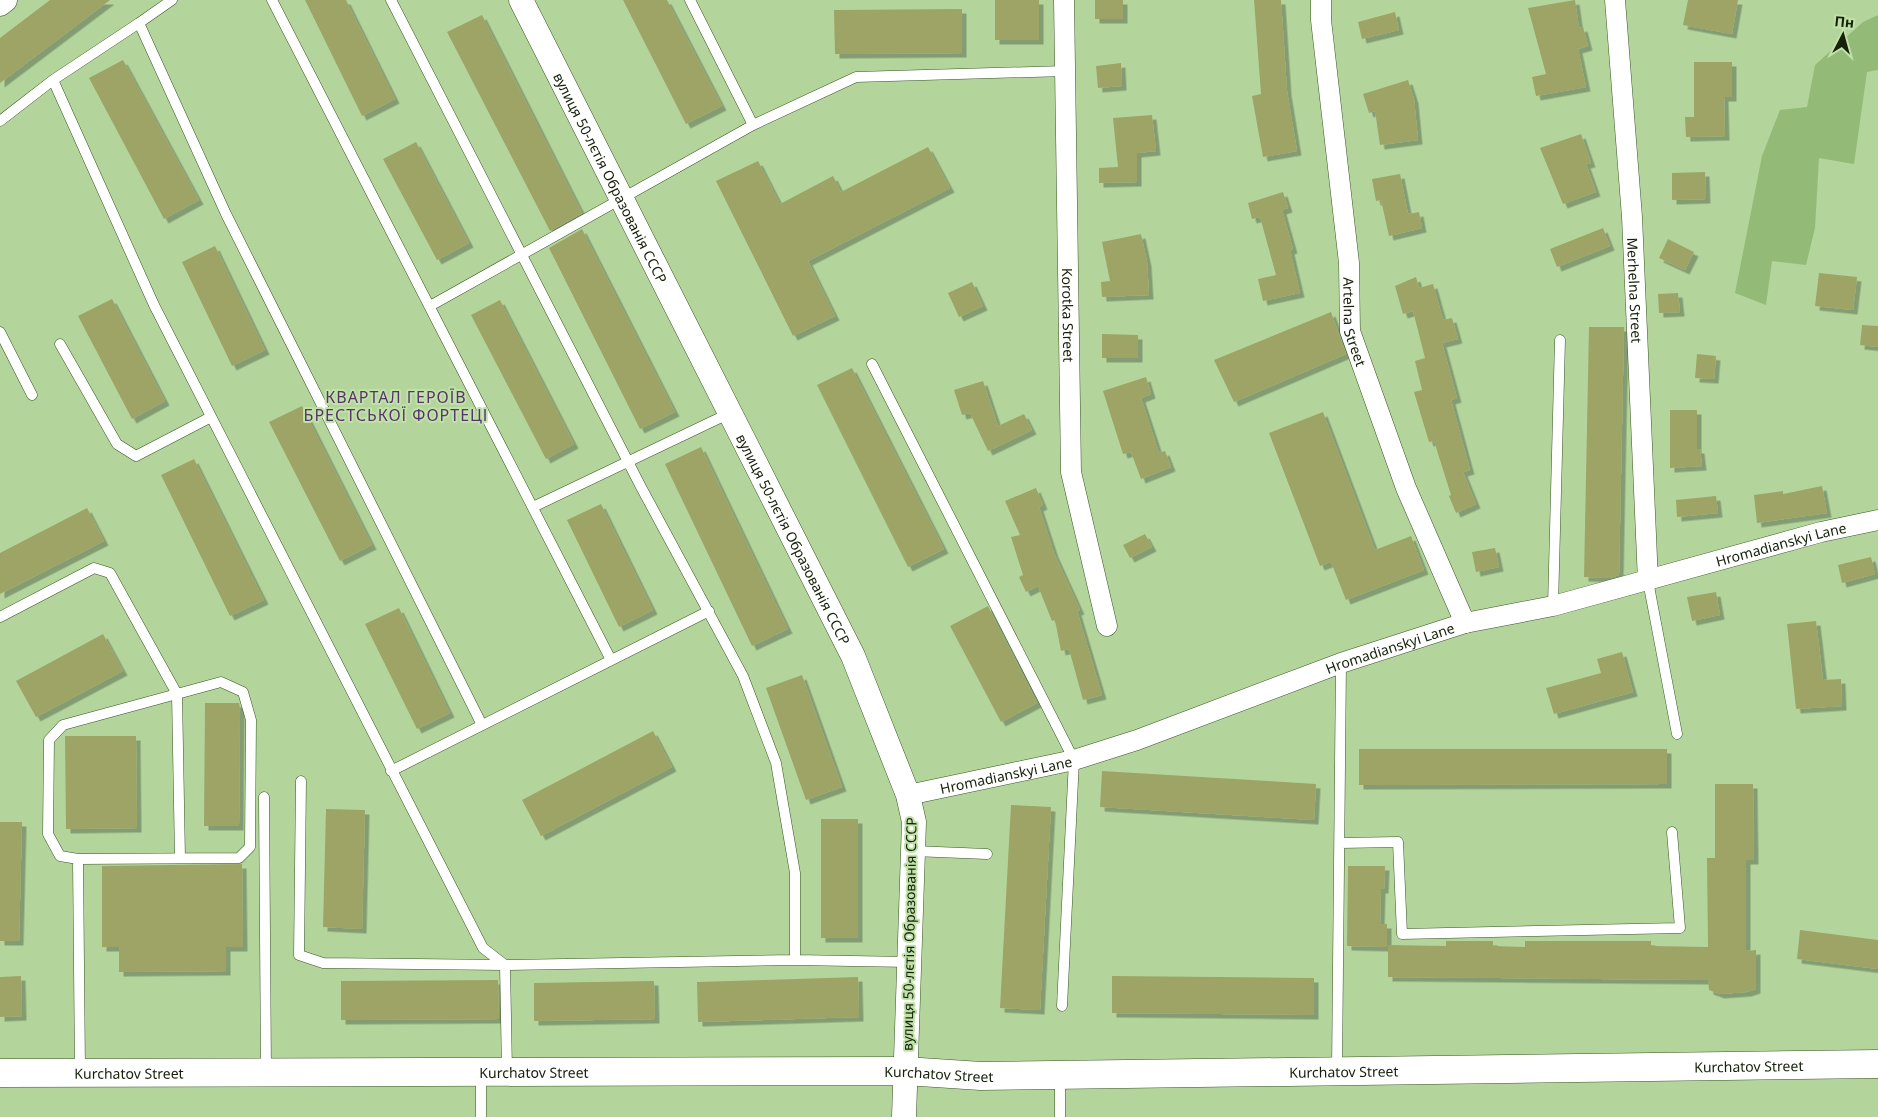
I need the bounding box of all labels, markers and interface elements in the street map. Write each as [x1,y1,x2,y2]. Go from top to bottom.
north arrow [1818,10,1868,60]
text: Пн [1834,11,1855,32]
street label: вулиця 50-лєтія Образованія СССР [550,69,672,286]
street label: Merhelna Street [1623,237,1647,344]
street label: Korotka Street [1058,268,1079,362]
street label: Artelna Street [1340,277,1371,369]
district label: КВАРТАЛ ГЕРОЇВ БРЕСТСЬКОЇ ФОРТЕЦІ [304,386,488,426]
street label: вулиця 50-лєтія Образованія СССР [732,430,855,648]
street label: Hromadianskyi Lane [1713,517,1848,570]
street label: Hromadianskyi Lane [1323,618,1457,678]
street label: Hromadianskyi Lane [938,751,1074,798]
street label: вулиця 50-лєтія Образованія СССР [897,817,921,1051]
street label: Kurchatov Street [1694,1055,1804,1076]
street label: Kurchatov Street [884,1061,994,1086]
street label: Kurchatov Street [1289,1061,1399,1081]
street label: Kurchatov Street [479,1062,589,1081]
street label: Kurchatov Street [74,1063,184,1082]

